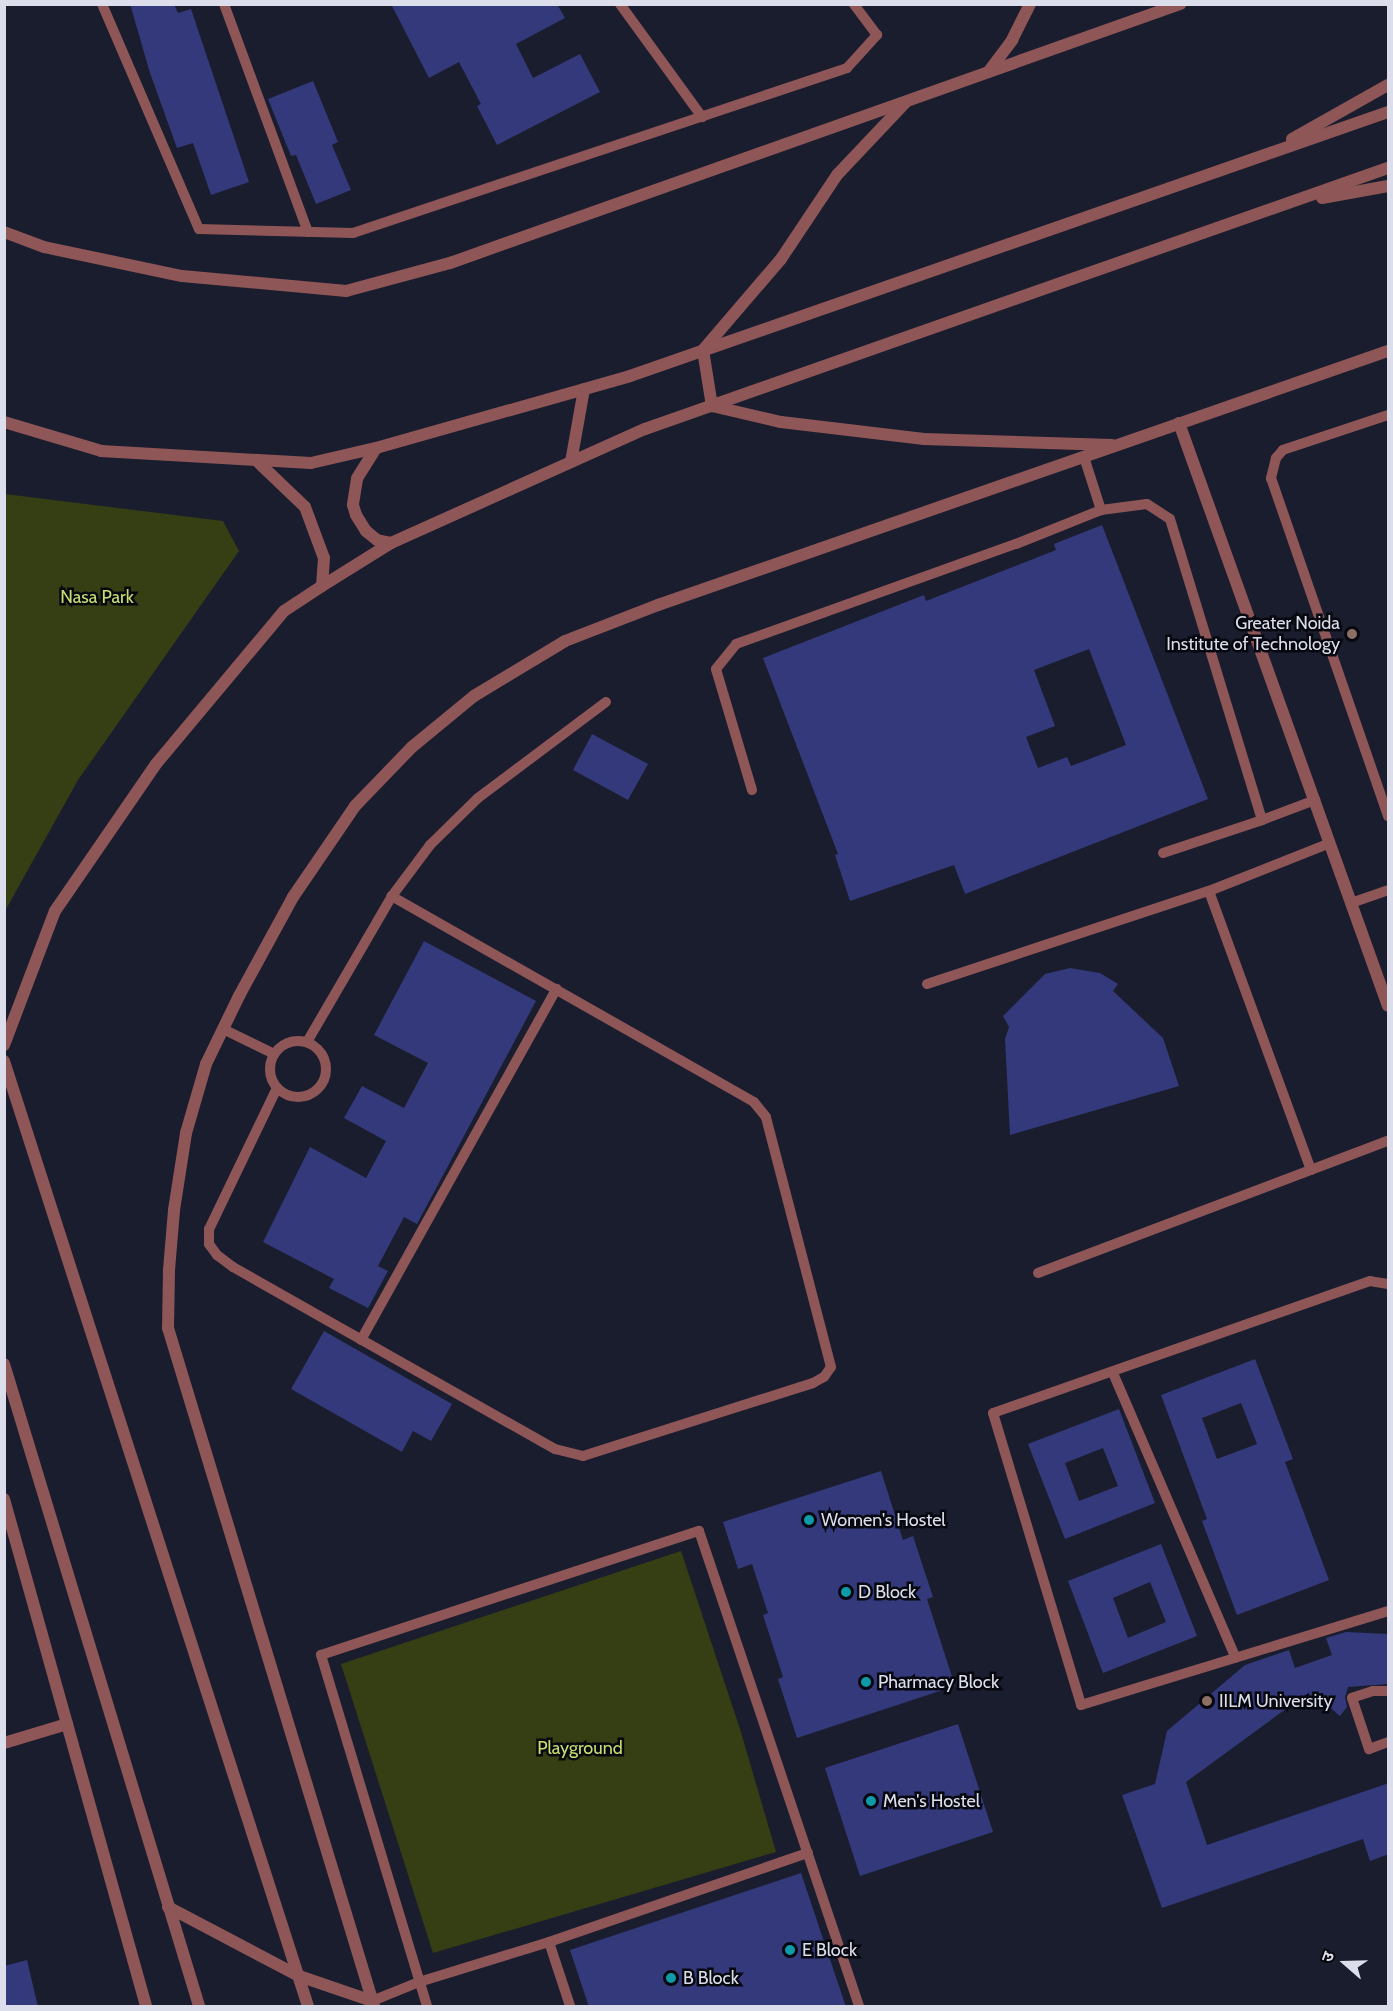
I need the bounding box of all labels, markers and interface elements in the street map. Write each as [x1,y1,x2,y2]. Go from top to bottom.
park label: Nasa Park [60,586,134,608]
place label: Greater Noida Institute of Technology [1166,613,1340,656]
marker: Greater Noida Institute of Technology [1345,627,1359,641]
place label: Women's Hostel [821,1509,946,1531]
marker: Women's Hostel [802,1513,816,1527]
place label: D Block [858,1581,916,1603]
marker: D Block [839,1585,853,1599]
place label: Pharmacy Block [878,1671,999,1693]
marker: Pharmacy Block [859,1675,873,1689]
place label: IILM University [1219,1690,1333,1712]
marker: IILM University [1200,1694,1214,1708]
park label: Playground [537,1737,623,1759]
place label: Men's Hostel [883,1790,980,1812]
marker: Men's Hostel [864,1794,878,1808]
north arrow [1315,1933,1375,1993]
place label: E Block [802,1939,857,1961]
marker: E Block [783,1943,797,1957]
text: उ [1317,1949,1338,1964]
place label: B Block [683,1967,739,1989]
marker: B Block [664,1971,678,1985]

